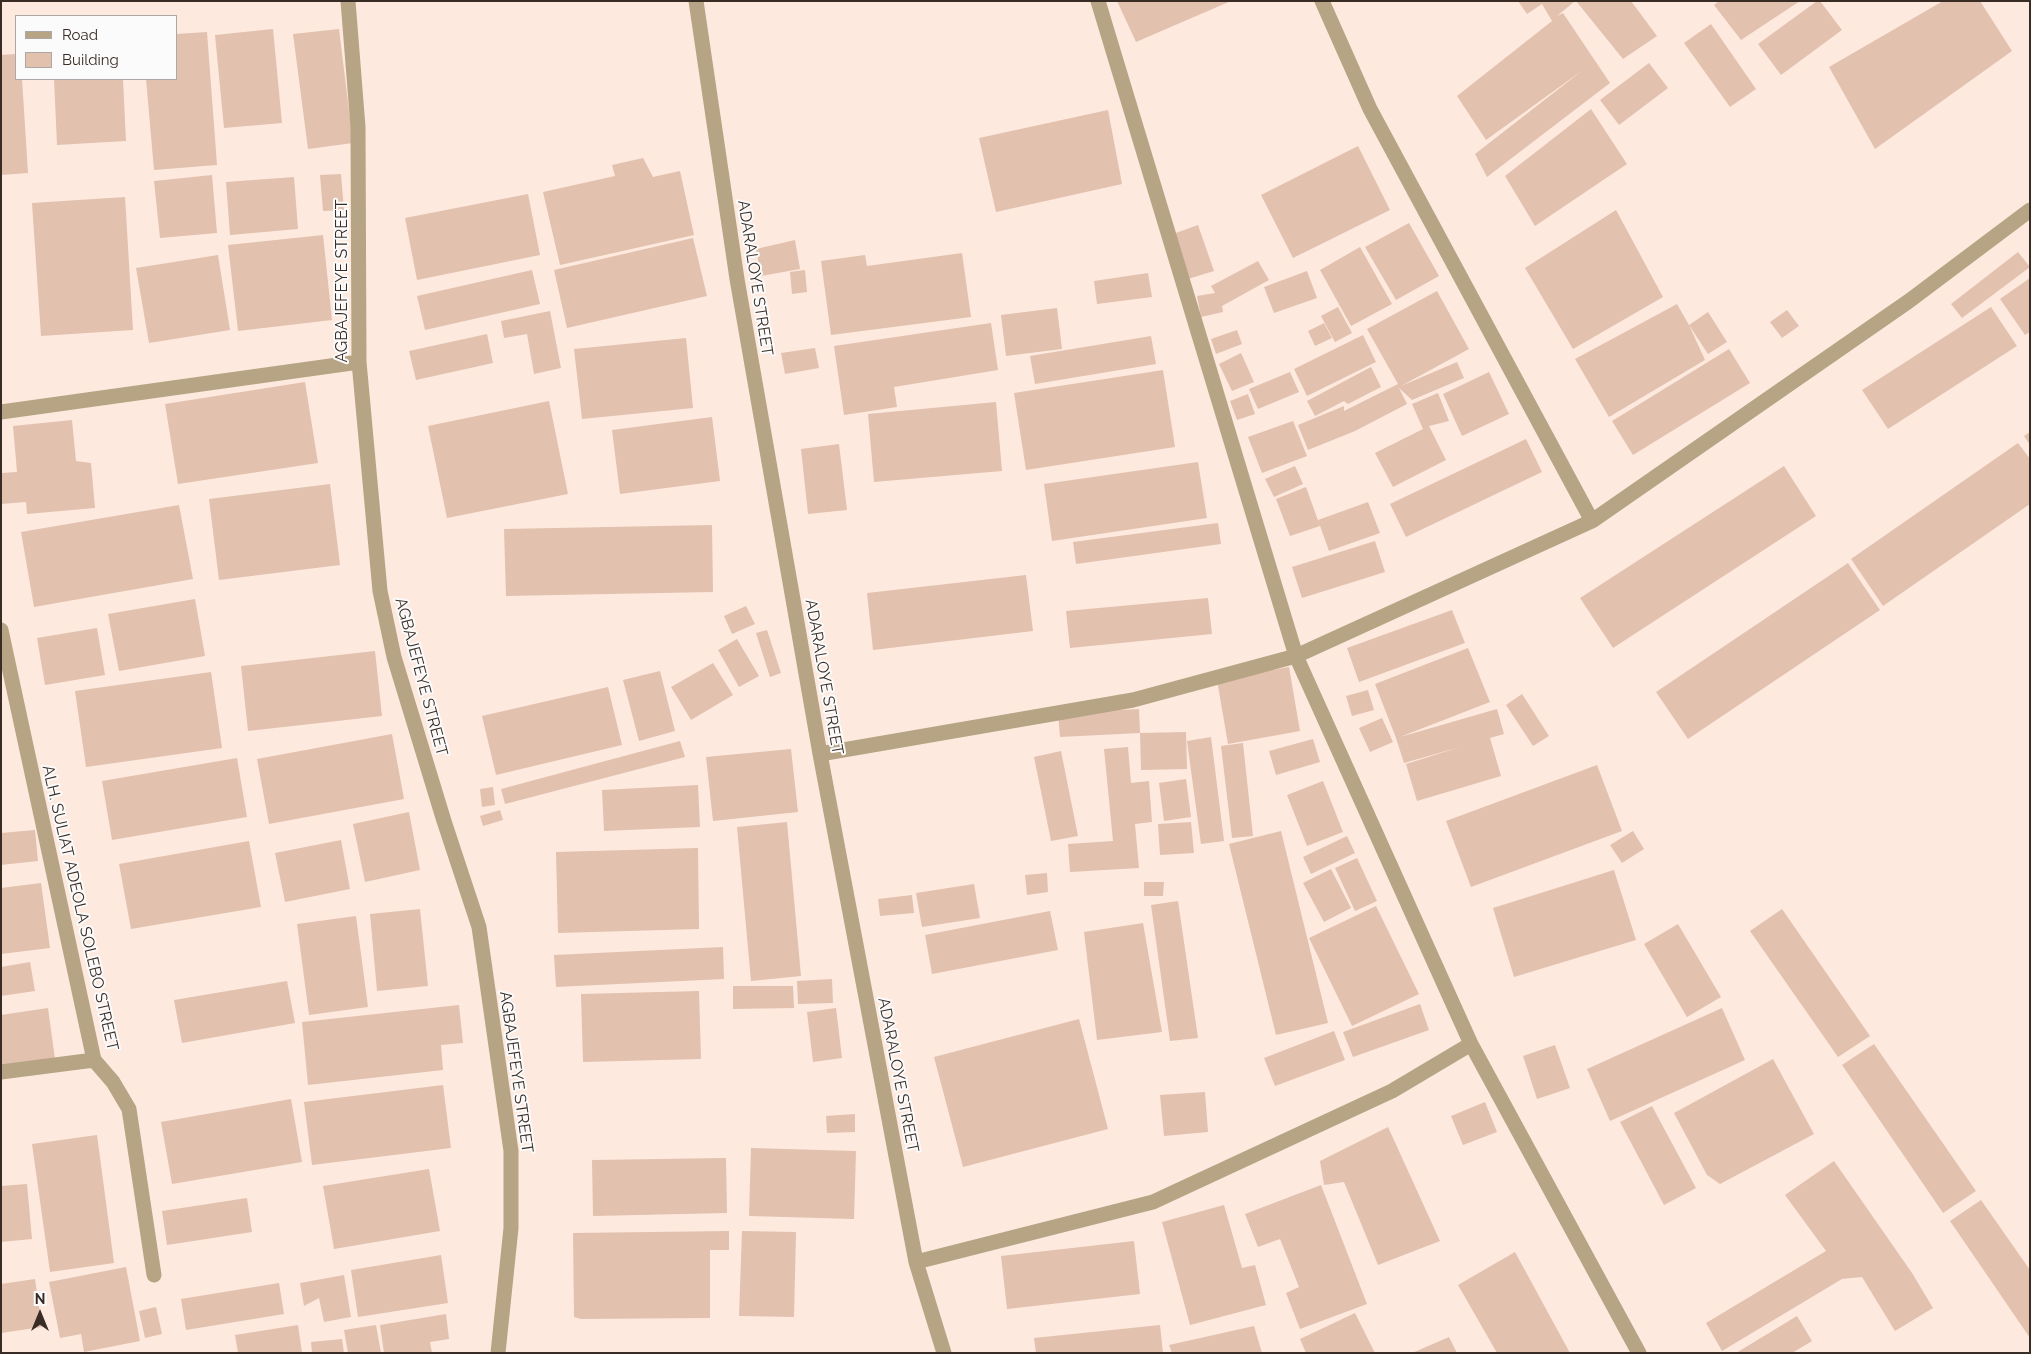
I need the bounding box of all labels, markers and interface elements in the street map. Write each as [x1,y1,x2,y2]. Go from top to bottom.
legend [15,15,178,80]
text: Road [62,26,98,44]
text: Building [62,51,119,69]
street label: AGBAJEFEYE STREET [332,199,352,363]
street label: ADARALOYE STREET [733,199,777,357]
street label: AGBAJEFEYE STREET [391,596,451,758]
street label: ADARALOYE STREET [801,598,847,756]
street label: ALH. SULIAT ADEOLA SOLEBO STREET [38,763,122,1053]
street label: AGBAJEFEYE STREET [495,990,537,1154]
street label: ADARALOYE STREET [874,996,922,1154]
north arrow [15,1289,65,1339]
text: N [35,1291,45,1307]

